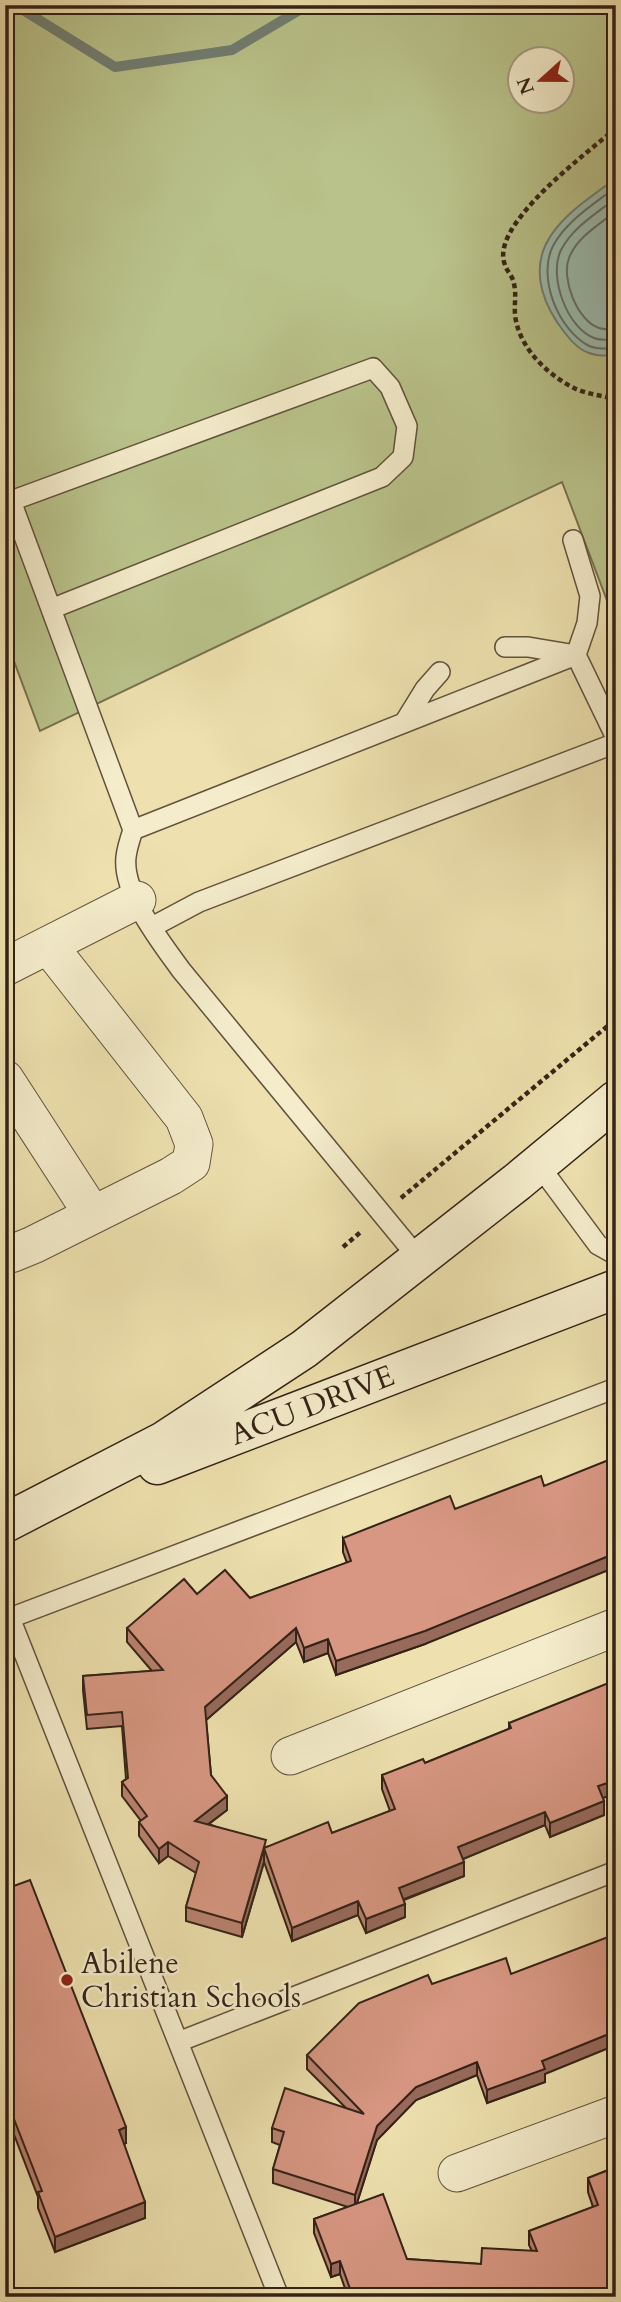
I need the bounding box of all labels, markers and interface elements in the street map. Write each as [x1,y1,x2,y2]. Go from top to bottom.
north arrow [505,46,576,116]
text: N [511,73,541,98]
street label: ACU DRIVE [224,1355,400,1456]
place label: Abilene Christian Schools [81,1943,301,2018]
marker: Abilene Christian Schools [59,1972,75,1988]

